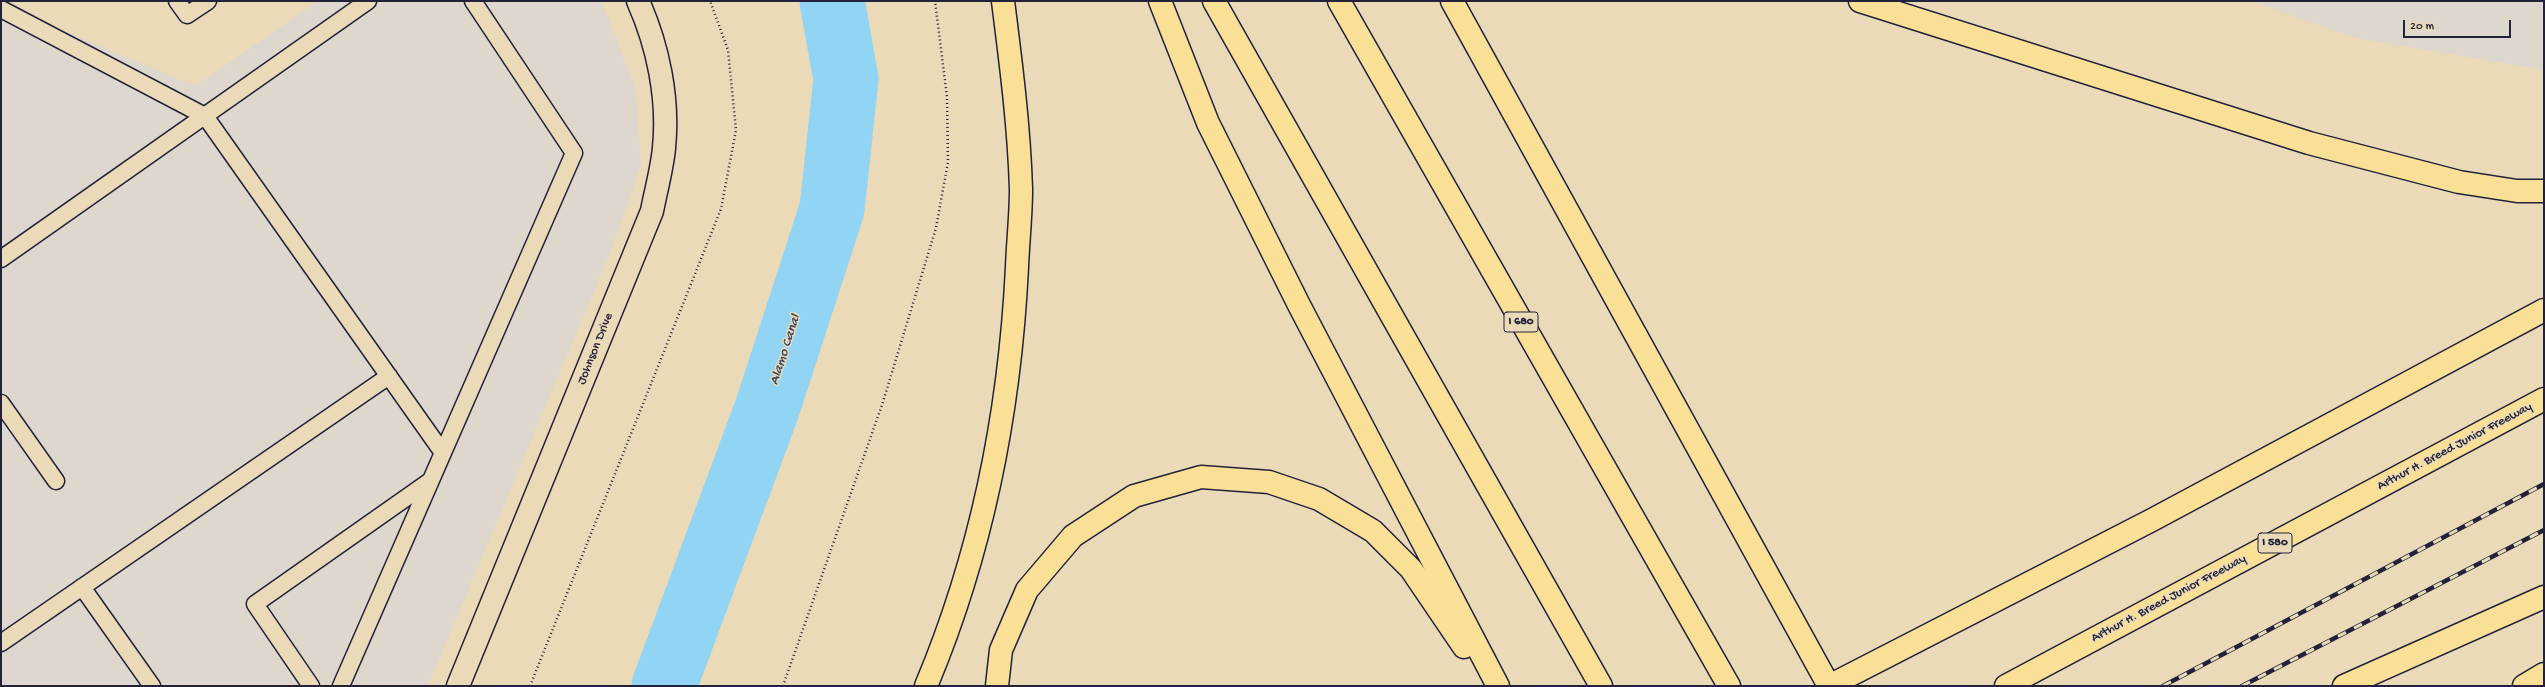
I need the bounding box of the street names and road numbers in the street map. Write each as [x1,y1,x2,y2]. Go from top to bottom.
street label: Johnson Drive [575,311,617,387]
road number: I 680 [1504,312,1538,332]
street label: Arthur H. Breed Junior Freeway [2375,399,2535,495]
road number: I 580 [2258,533,2292,553]
street label: Arthur H. Breed Junior Freeway [2089,551,2249,647]

